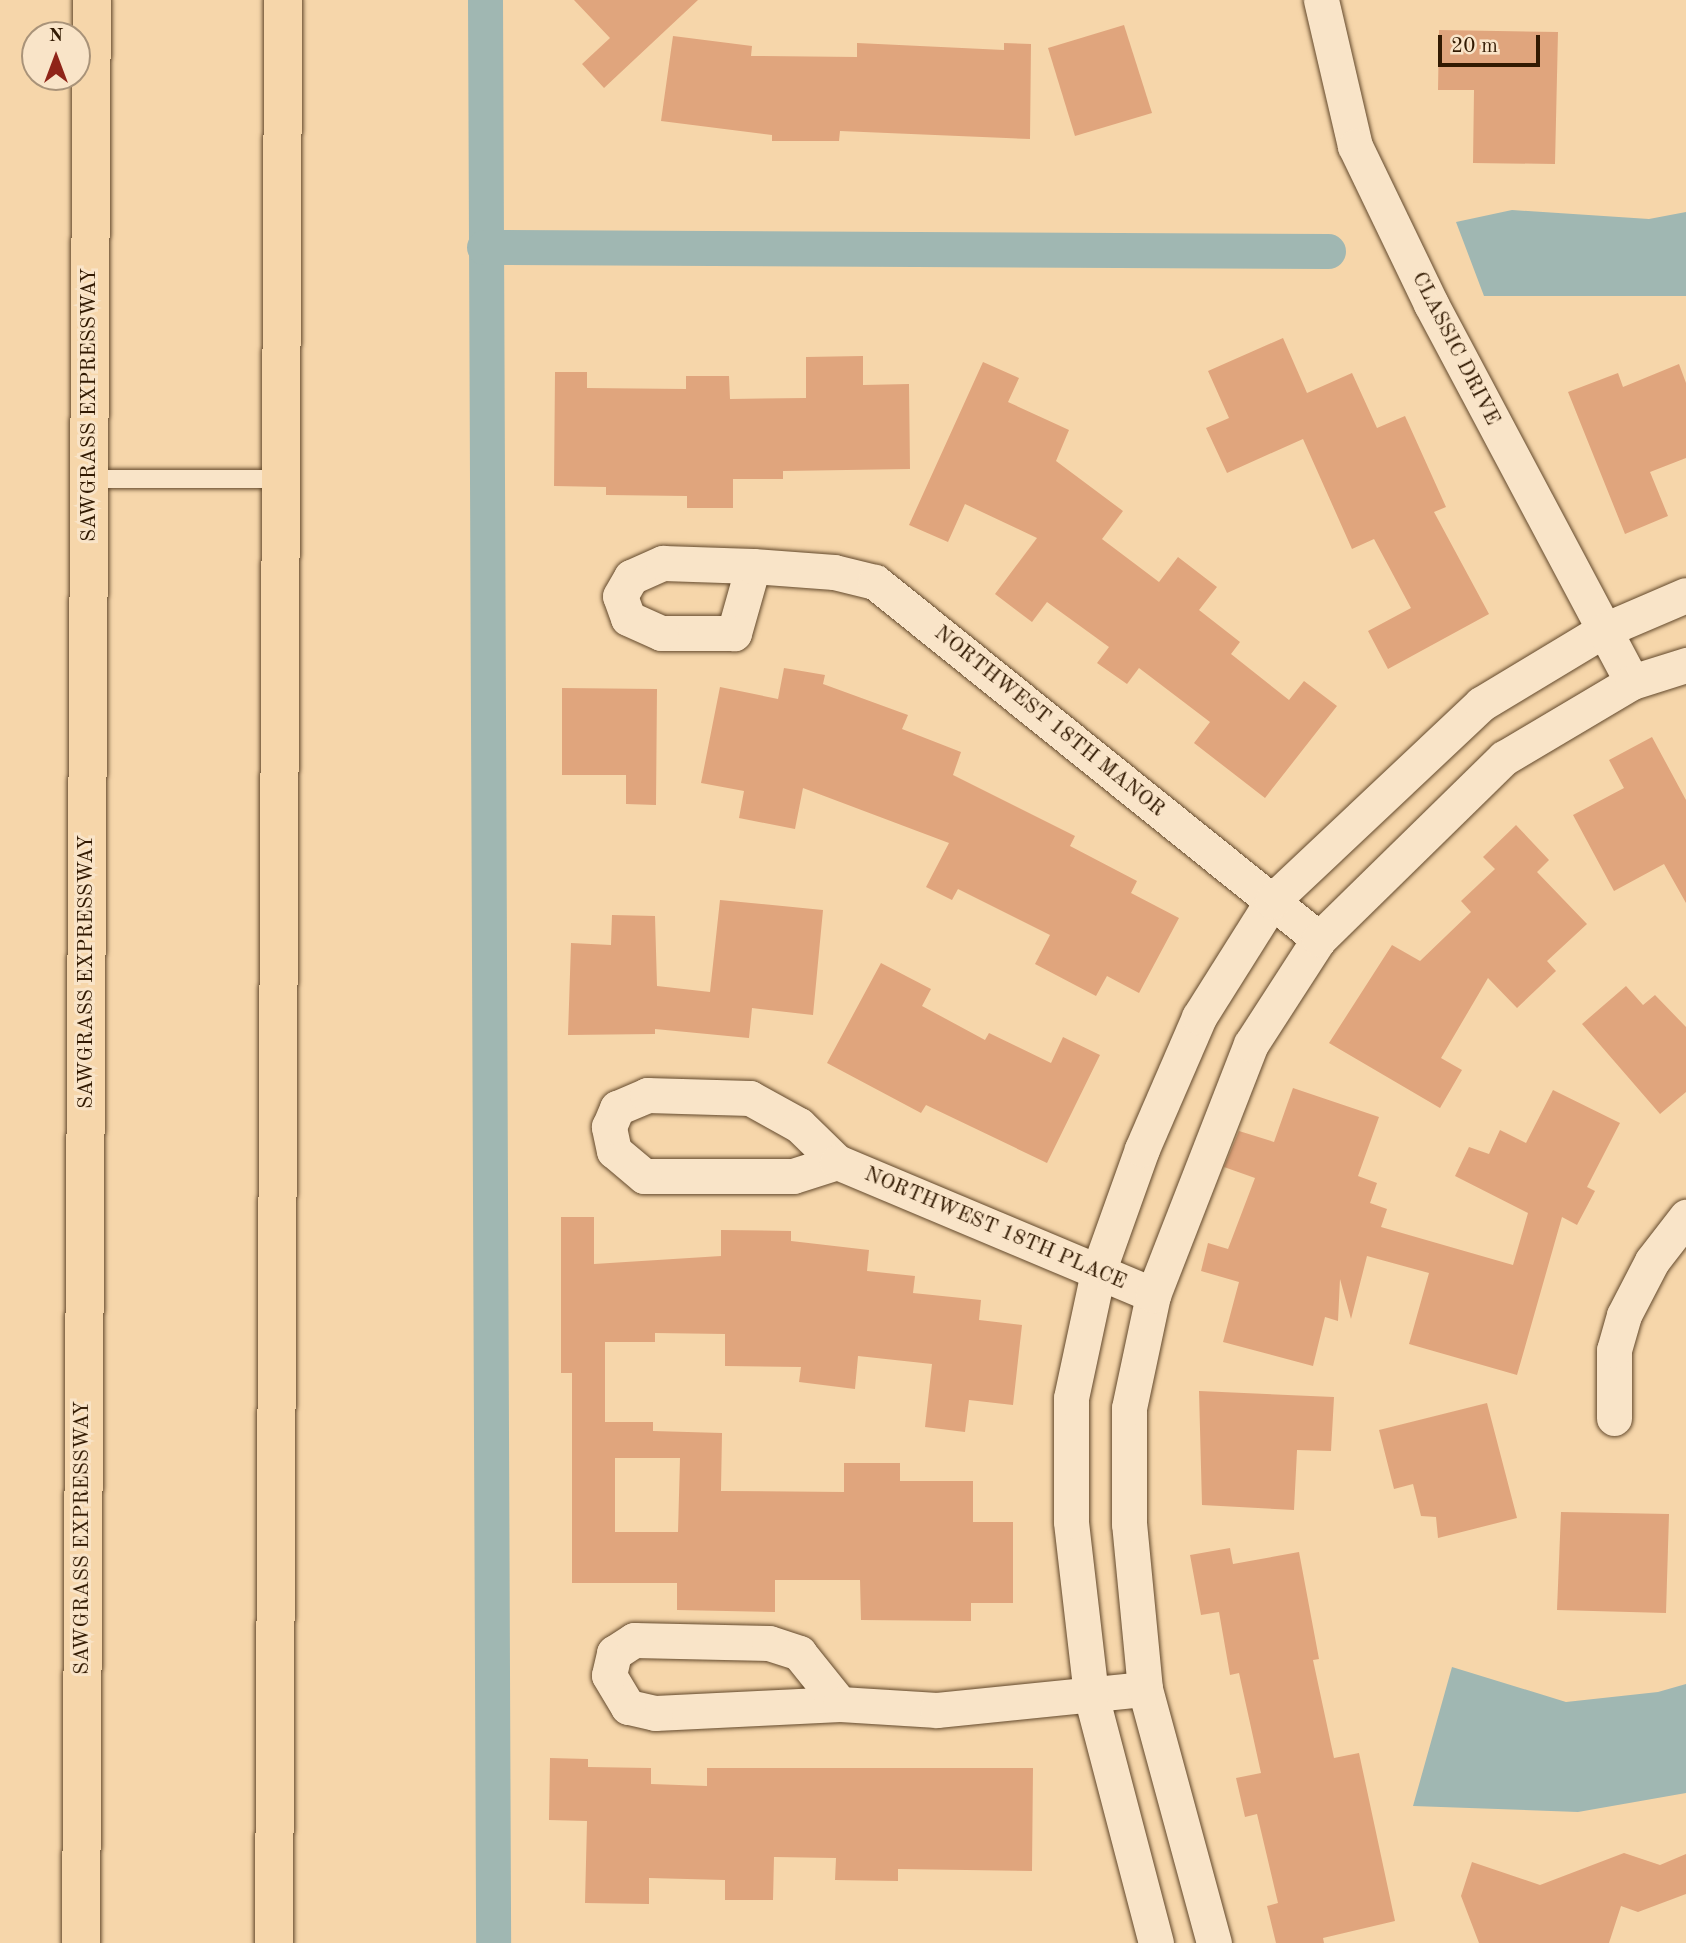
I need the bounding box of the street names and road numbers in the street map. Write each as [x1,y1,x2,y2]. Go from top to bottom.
street label: SAWGRASS EXPRESSWAY [77,268,103,542]
street label: CLASSIC DRIVE [1405,268,1505,430]
street label: NORTHWEST 18TH MANOR [929,621,1169,823]
street label: SAWGRASS EXPRESSWAY [74,835,100,1109]
street label: NORTHWEST 18TH PLACE [860,1162,1130,1296]
street label: SAWGRASS EXPRESSWAY [70,1401,96,1675]

